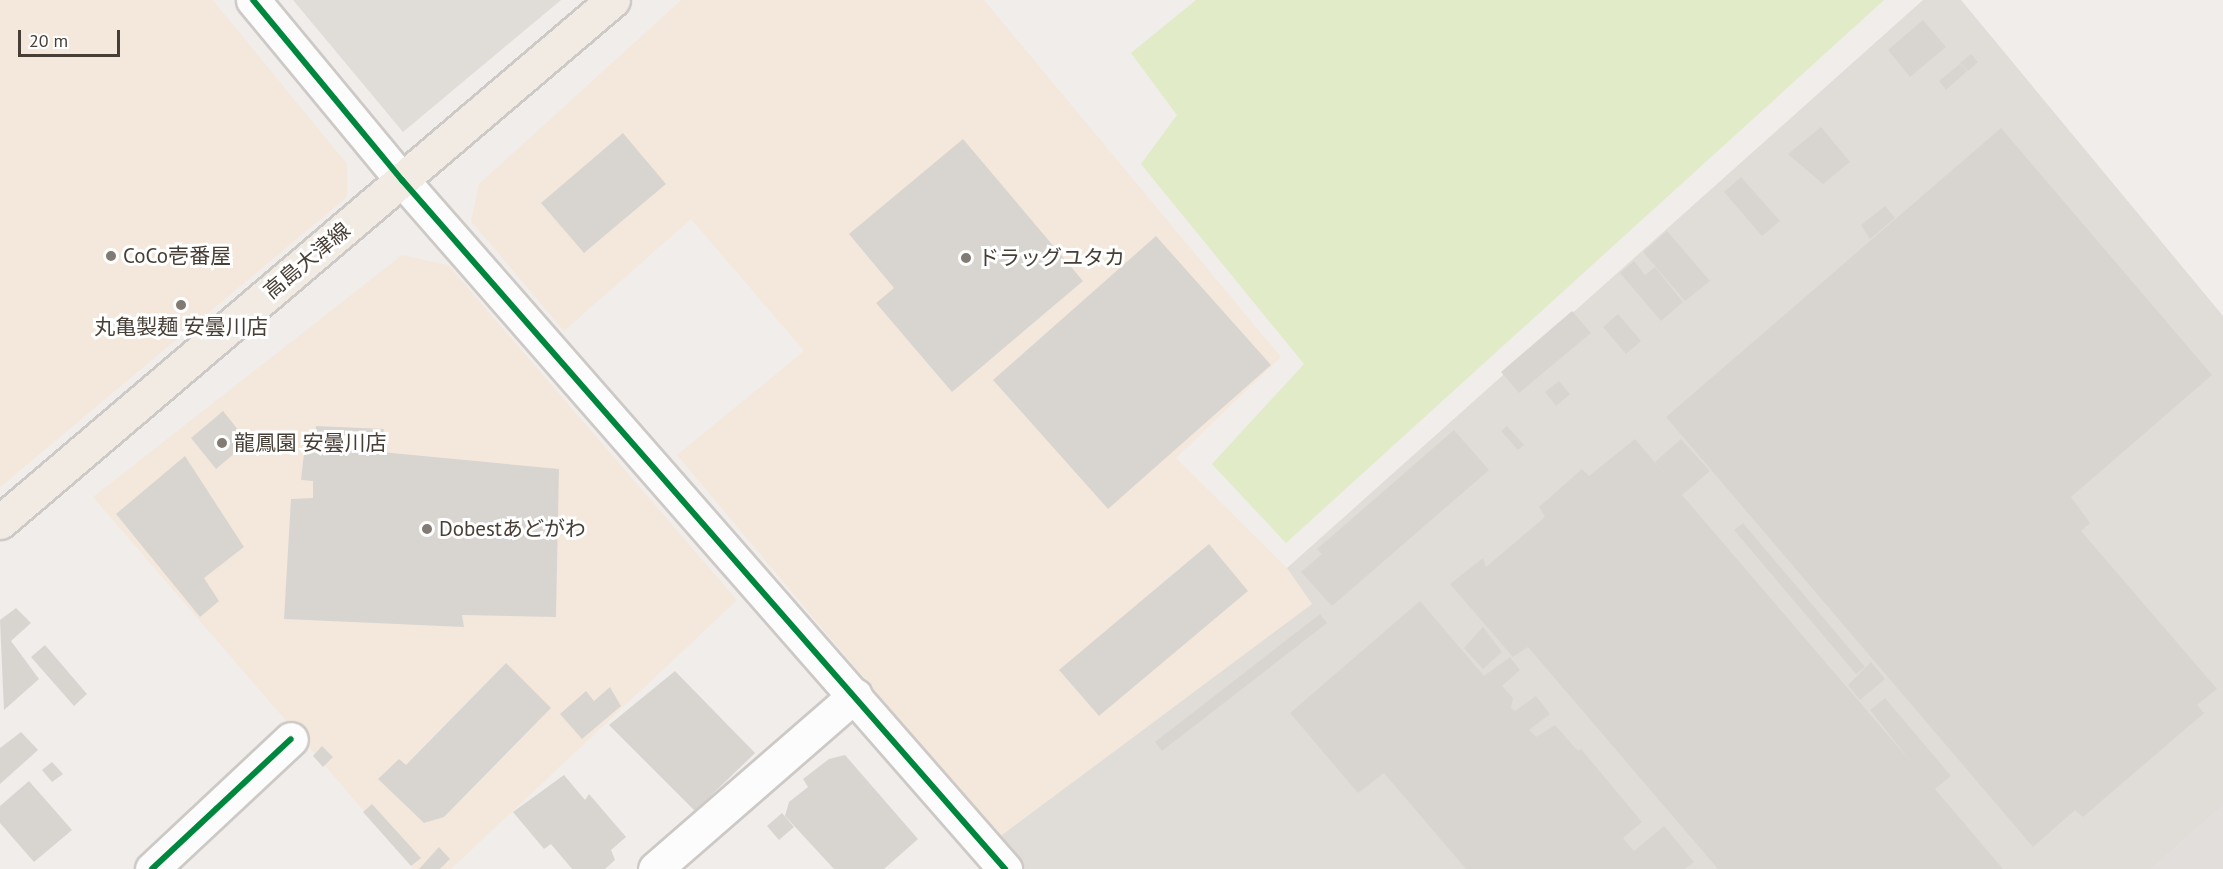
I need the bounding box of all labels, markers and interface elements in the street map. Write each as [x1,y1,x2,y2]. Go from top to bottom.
scale bar [21,18,123,56]
text: 20 m [29,29,68,52]
street label: 高島大津線 [259,218,355,304]
place label: CoCo壱番屋 [123,243,231,269]
place label: ドラッグユタカ [978,245,1125,271]
marker: CoCo壱番屋 [104,249,118,263]
marker: ドラッグユタカ [959,251,973,265]
marker: 丸亀製麺 安曇川店 [174,298,188,312]
place label: 丸亀製麺 安曇川店 [94,314,268,340]
place label: 龍鳳園 安曇川店 [234,430,387,456]
marker: 龍鳳園 安曇川店 [215,436,229,450]
place label: Dobestあどがわ [439,516,586,542]
marker: Dobestあどがわ [420,522,434,536]

